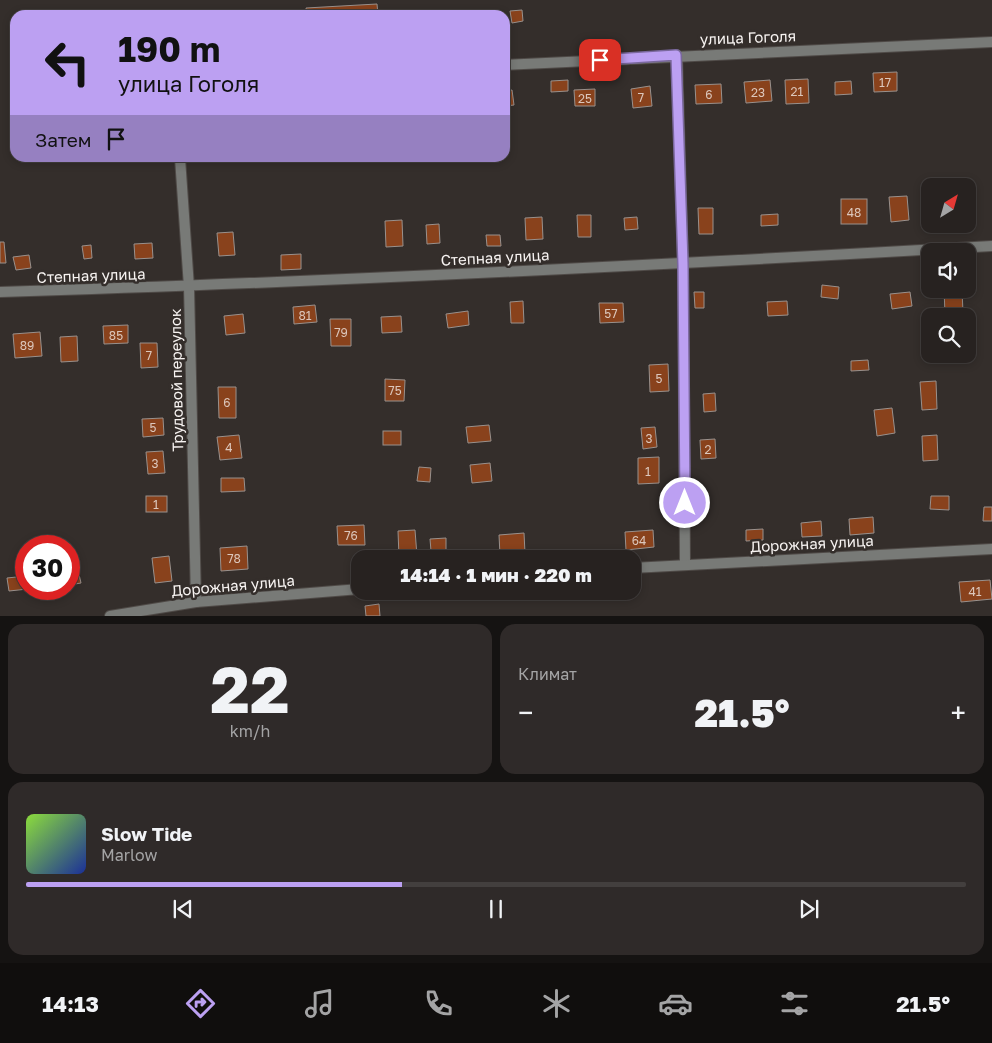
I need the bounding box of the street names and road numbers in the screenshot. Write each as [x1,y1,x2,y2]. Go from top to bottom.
street label: улица Гоголя [700,26,796,48]
street label: Степная улица [440,245,550,269]
street label: Степная улица [36,264,146,286]
street label: Трудовой переулок [166,308,186,452]
street label: Дорожная улица [750,531,874,555]
street label: Дорожная улица [171,571,295,599]

